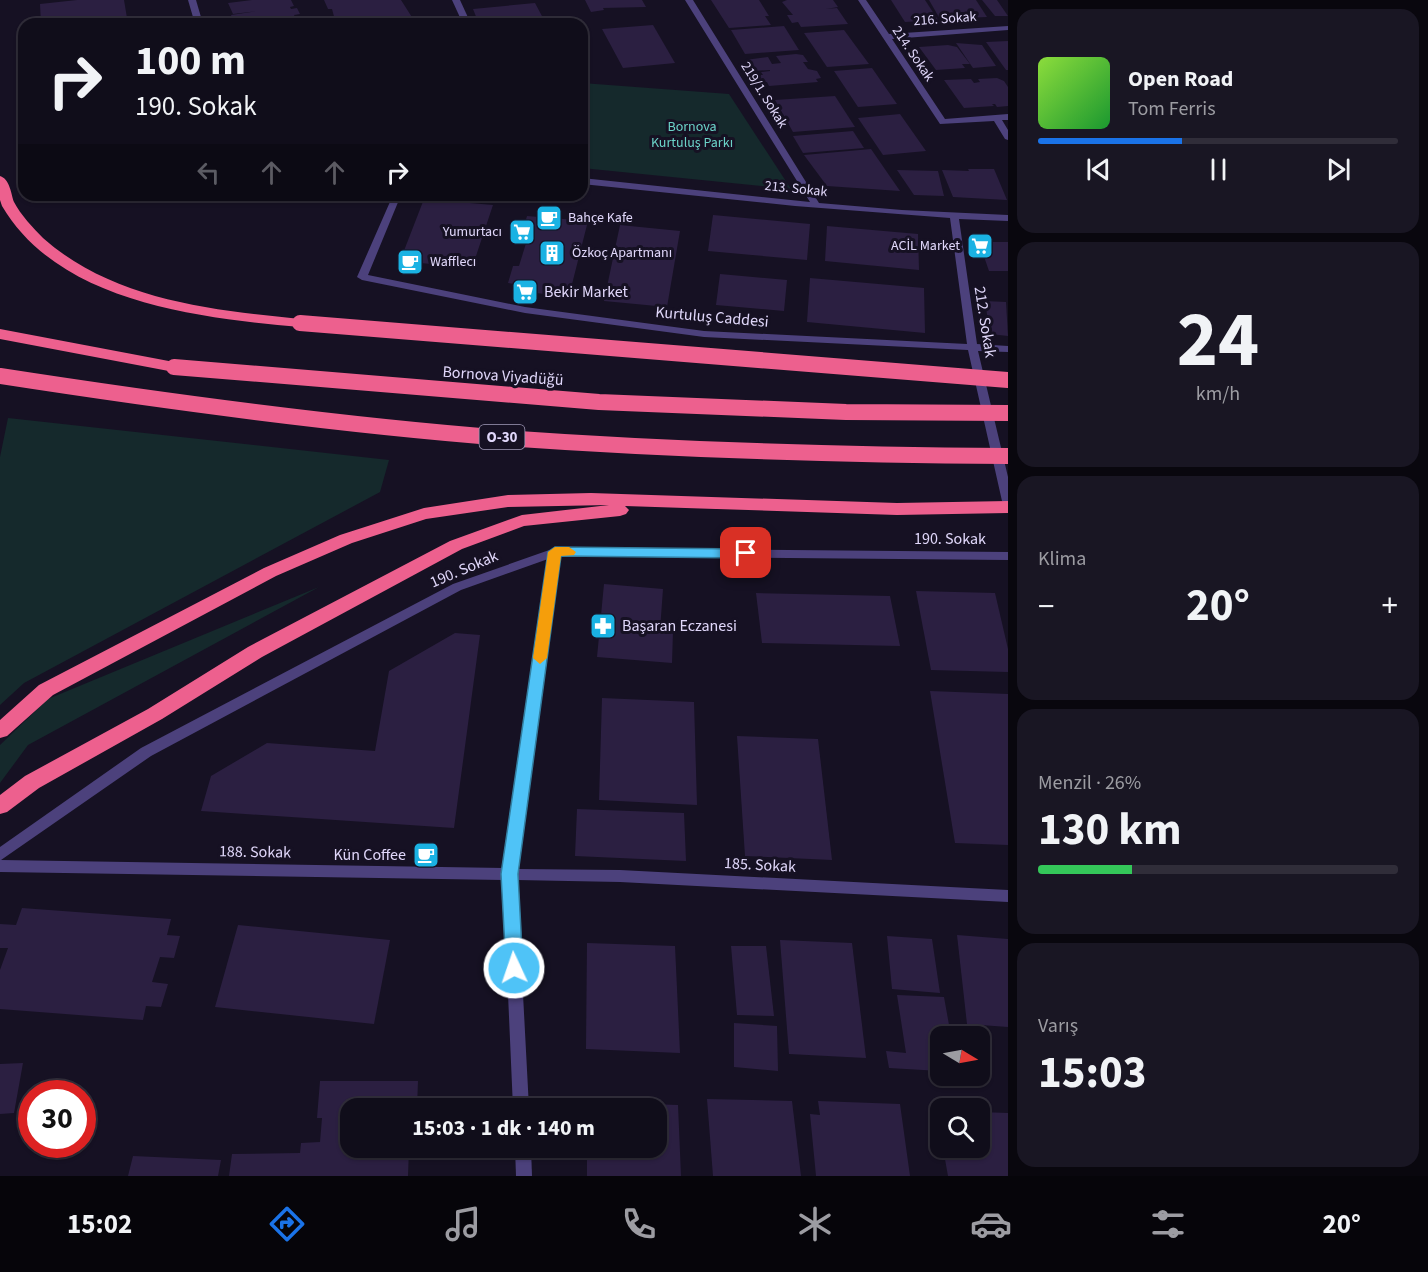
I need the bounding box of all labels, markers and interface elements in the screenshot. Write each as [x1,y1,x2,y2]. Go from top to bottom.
street label: 216. Sokak [913,7,977,31]
street label: 214. Sokak [887,22,939,86]
text: 100 m [135,31,246,91]
icon: right [36,42,114,120]
street label: 219/1. Sokak [736,58,792,132]
text: Open Road [1128,63,1233,95]
text: 190. Sokak [135,87,257,126]
text: Tom Ferris [1128,95,1216,123]
park label: Bornova Kurtuluş Parkı [651,117,733,153]
icon: previous [1082,153,1115,186]
icon: pause [1202,153,1235,186]
icon: next [1322,153,1355,186]
icon: left [192,156,225,189]
icon: ahead [255,156,288,189]
icon: ahead [318,156,351,189]
icon: right [381,156,414,189]
street label: 213. Sokak [764,176,828,202]
cafe icon: Bahçe Kafe [534,203,564,233]
place label: Bahçe Kafe [568,208,633,228]
supermarket icon: Yumurtacı [507,217,537,247]
place label: Yumurtacı [442,222,502,242]
supermarket icon: ACİL Market [965,231,995,261]
place label: ACİL Market [891,236,960,256]
building icon: Özkoç Apartmanı [537,238,567,268]
place label: Özkoç Apartmanı [572,243,672,263]
cafe icon: Wafflecı [395,247,425,277]
place label: Wafflecı [430,252,476,272]
supermarket icon: Bekir Market [510,277,540,307]
place label: Bekir Market [544,281,629,303]
street label: 212. Sokak [969,285,1002,359]
text: 24 [1177,285,1259,396]
street label: Kurtuluş Caddesi [654,301,770,333]
street label: Bornova Viyadüğü [442,361,564,391]
text: km/h [1196,380,1240,408]
road number: O-30 [480,425,524,449]
pin [720,527,771,578]
street label: 190. Sokak [914,528,986,550]
icon: arrive [729,536,762,569]
street label: 190. Sokak [427,545,502,593]
text: Klima [1038,545,1086,573]
text: 20° [1186,574,1250,638]
text: − [1038,583,1054,630]
text: + [1382,583,1398,630]
pharmacy icon: Başaran Eczanesi [588,611,618,641]
place label: Başaran Eczanesi [622,615,737,637]
text: Menzil · 26% [1038,769,1141,797]
text: 130 km [1038,798,1182,862]
street label: 188. Sokak [219,840,291,864]
cafe icon: Kün Coffee [411,840,441,870]
place label: Kün Coffee [334,844,406,866]
street label: 185. Sokak [723,852,797,878]
position arrow [482,936,546,1000]
text: Varış [1038,1012,1078,1040]
north arrow [930,1026,990,1086]
map controls [930,1026,990,1158]
text: 15:03 [1038,1041,1147,1105]
speed limit sign: 30 [18,1080,96,1158]
button: search [930,1098,990,1158]
text: 15:03 · 1 dk · 140 m [412,1112,595,1144]
icon: directions [266,1203,308,1245]
icon: music [442,1203,484,1245]
icon: phone [618,1203,660,1245]
icon: climate [794,1203,836,1245]
icon: car [970,1203,1012,1245]
icon: filters [1147,1203,1189,1245]
text: 15:02 [67,1205,132,1244]
text: 20° [1323,1205,1361,1244]

